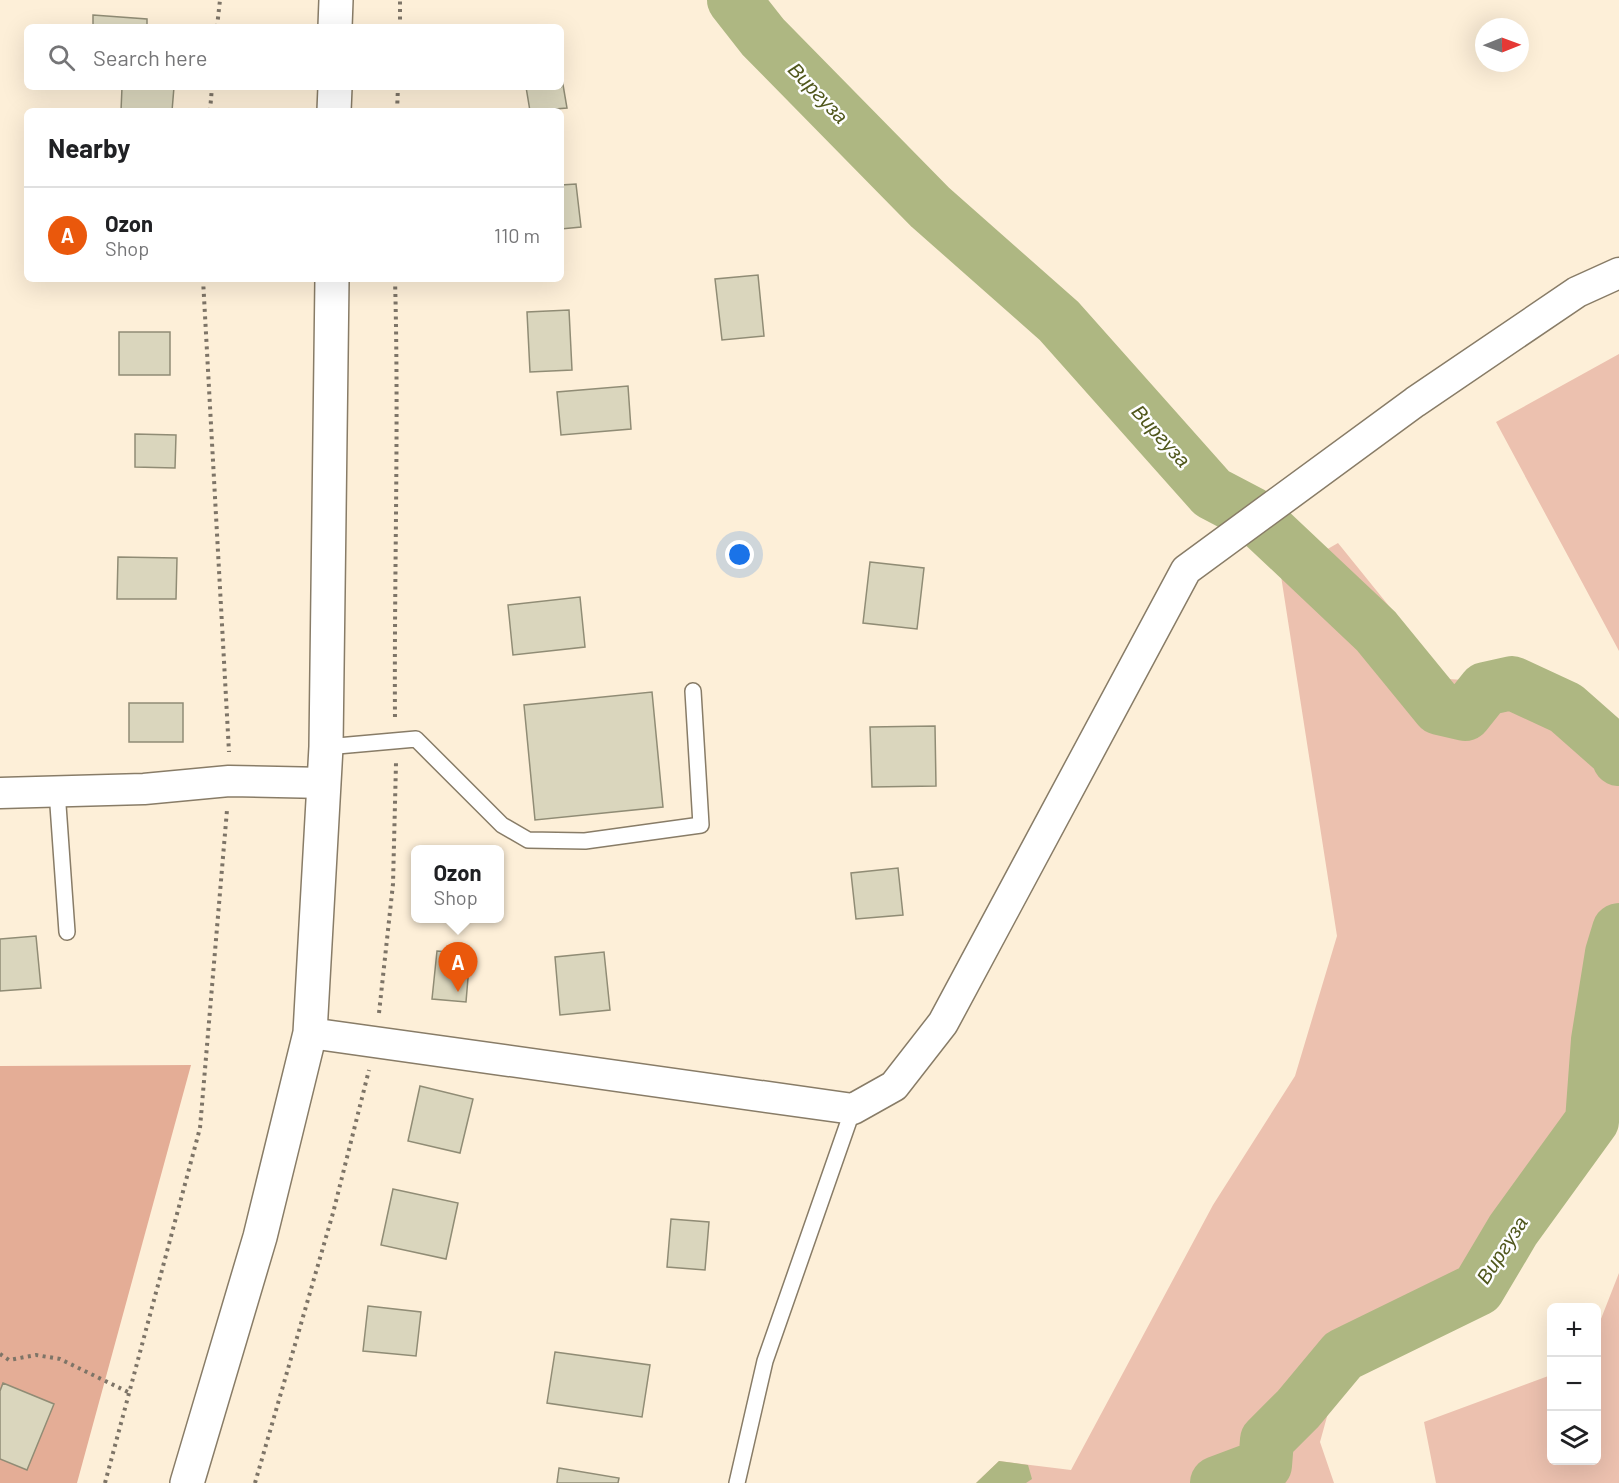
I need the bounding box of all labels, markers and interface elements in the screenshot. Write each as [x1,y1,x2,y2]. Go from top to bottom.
north arrow [1475,18,1529,72]
search box [24,24,564,90]
icon: search [45,41,78,74]
text: Search here [93,44,207,70]
water label: Виргуза [784,57,854,128]
text: Nearby [48,132,130,163]
text: Ozon [105,210,153,236]
text: A [61,223,74,247]
text: 110 m [494,223,540,247]
text: Shop [105,236,149,260]
water label: Виргуза [1128,399,1196,471]
your location [725,540,754,569]
popup [411,845,504,923]
text: Ozon [433,859,482,885]
text: Shop [433,885,478,909]
pin: A [438,942,478,992]
water label: Виргуза [1470,1211,1532,1288]
map controls [1547,1303,1601,1465]
button: + [1547,1303,1601,1357]
button: − [1547,1357,1601,1411]
button: layers [1547,1411,1601,1465]

